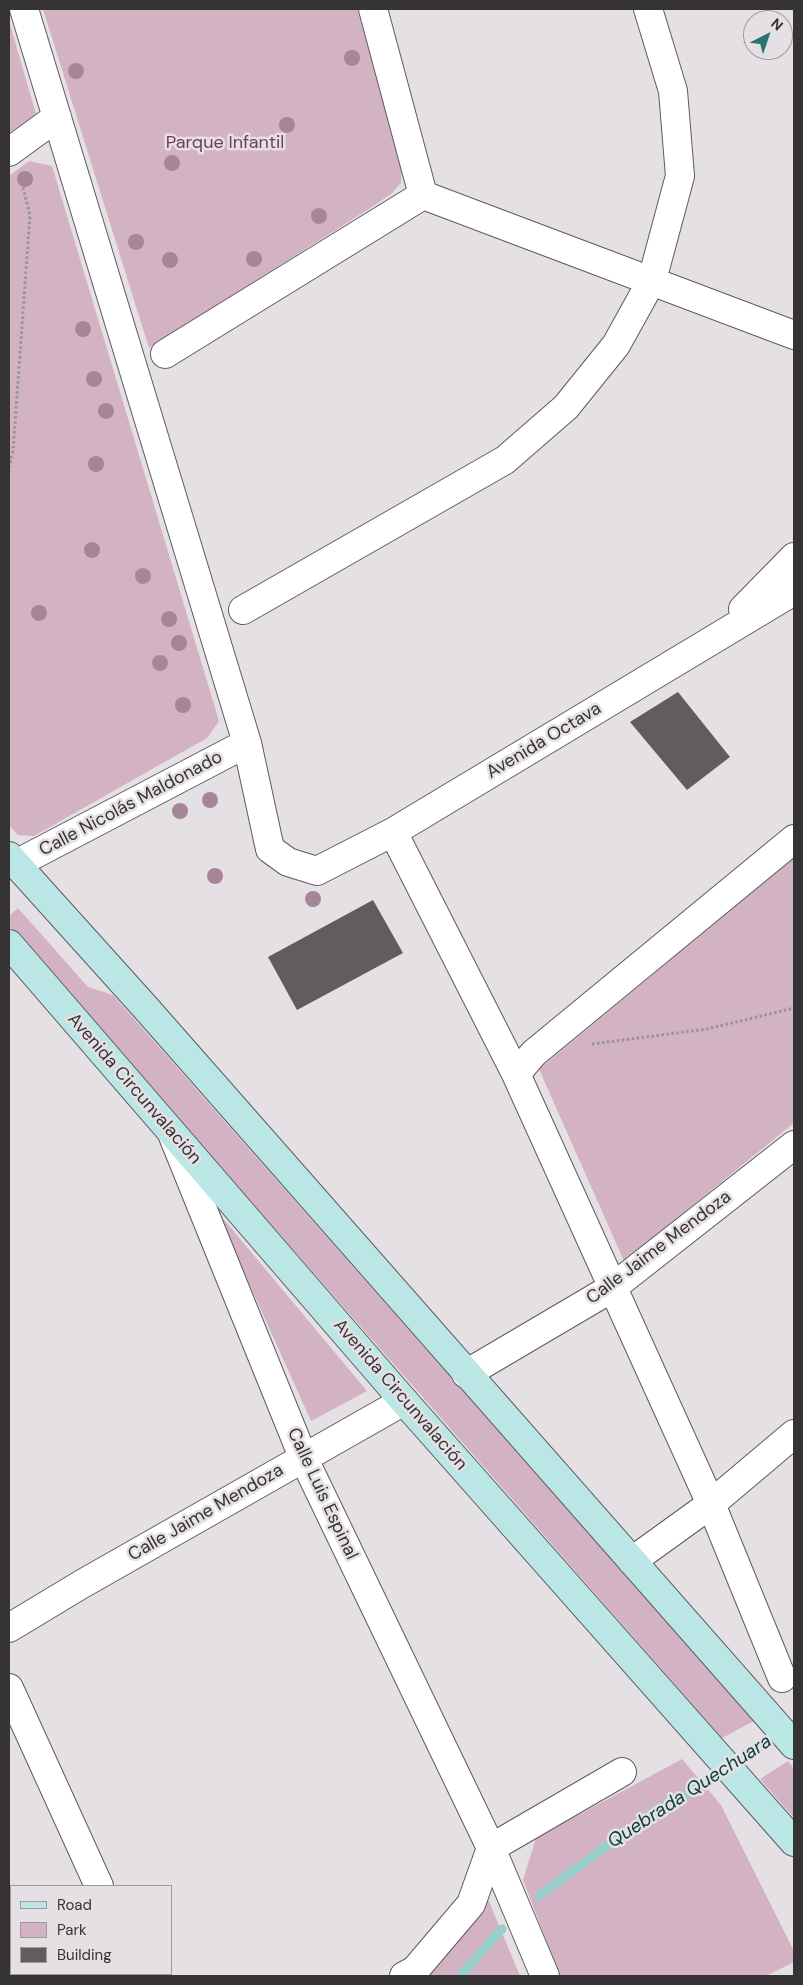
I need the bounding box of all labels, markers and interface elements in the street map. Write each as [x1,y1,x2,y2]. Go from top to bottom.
north arrow [743,10,793,60]
text: N [767,14,787,35]
park label: Parque Infantil [166,132,284,154]
street label: Avenida Octava [483,698,605,784]
street label: Calle Nicolás Maldonado [36,747,226,861]
street label: Avenida Circunvalación [62,1009,206,1169]
street label: Calle Jaime Mendoza [582,1187,736,1309]
street label: Avenida Circunvalación [328,1315,472,1475]
street label: Calle Luis Espinal [282,1425,362,1563]
street label: Calle Jaime Mendoza [125,1460,287,1566]
water label: Quebrada Quechuara [604,1730,776,1854]
legend [10,1885,172,1975]
text: Road [57,1895,92,1915]
text: Park [57,1920,87,1940]
text: Building [57,1945,112,1965]

